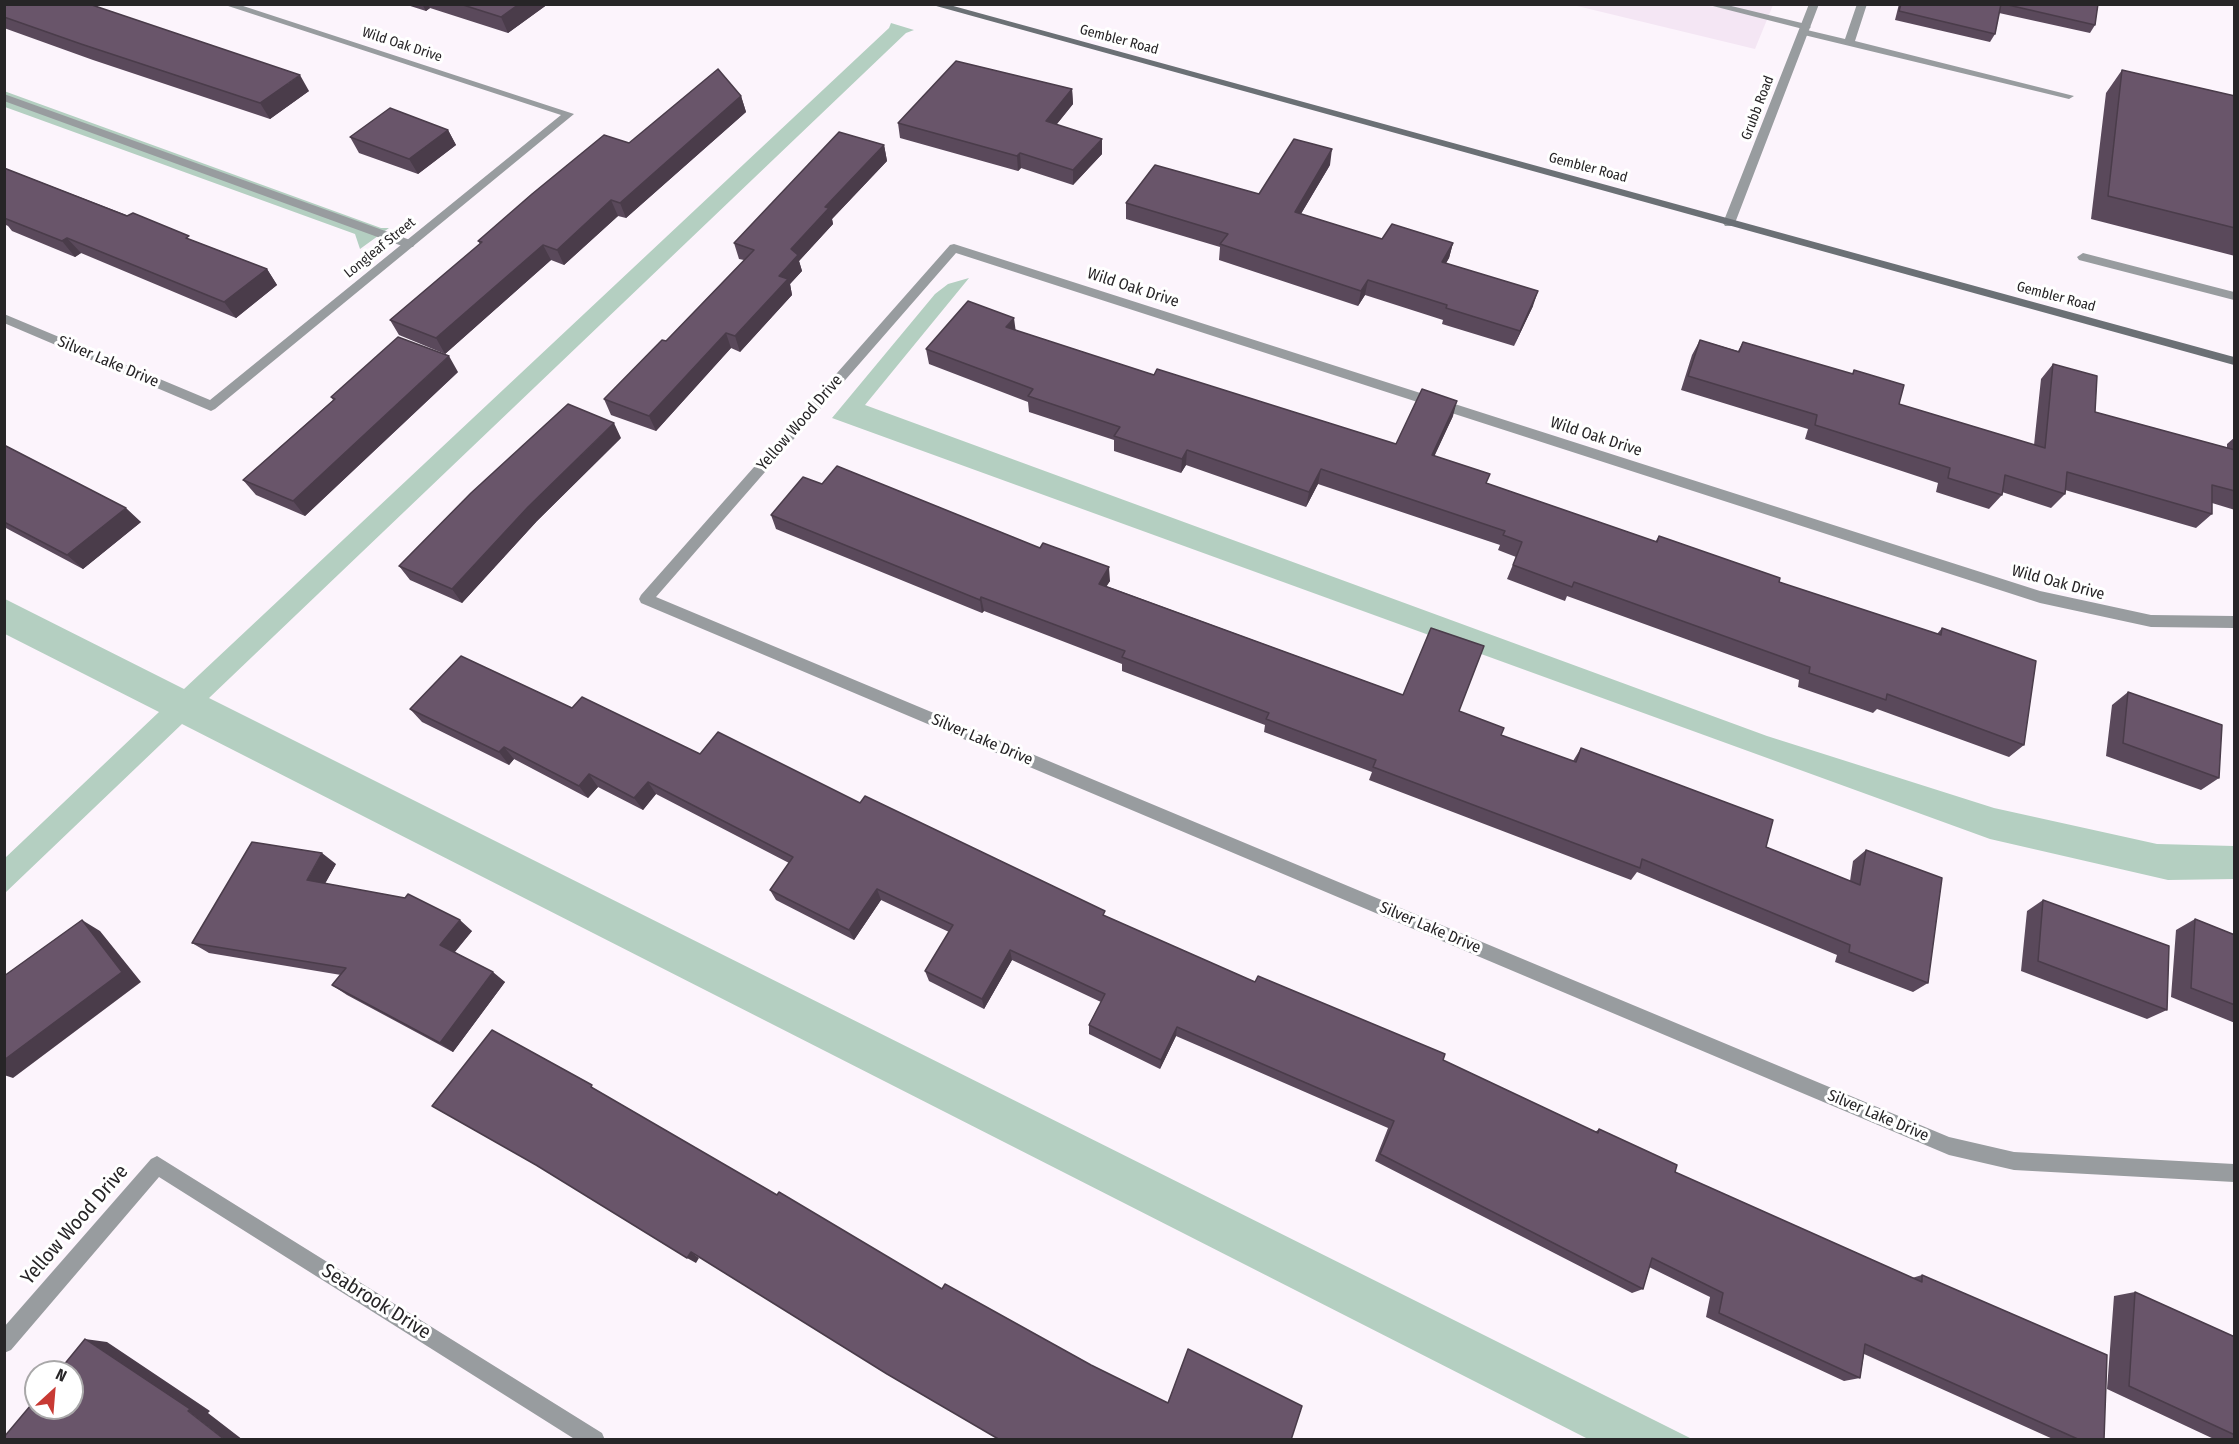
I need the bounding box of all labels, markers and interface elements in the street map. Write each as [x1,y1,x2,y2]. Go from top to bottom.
street label: Gembler Road [1078,21,1160,59]
street label: Wild Oak Drive [360,24,444,66]
street label: Grubb Road [1738,74,1778,142]
street label: Gembler Road [1547,149,1629,187]
street label: Longleaf Street [341,214,419,282]
street label: Wild Oak Drive [1085,264,1181,312]
street label: Gembler Road [2015,278,2097,316]
street label: Silver Lake Drive [55,332,161,392]
street label: Yellow Wood Drive [753,371,847,475]
street label: Wild Oak Drive [1548,413,1644,461]
street label: Wild Oak Drive [2009,561,2107,605]
street label: Silver Lake Drive [929,710,1035,770]
street label: Silver Lake Drive [1377,898,1483,958]
street label: Silver Lake Drive [1825,1086,1931,1146]
street label: Yellow Wood Drive [16,1160,134,1290]
street label: Seabrook Drive [317,1259,435,1345]
north arrow [24,1360,84,1420]
text: N [53,1365,70,1386]

